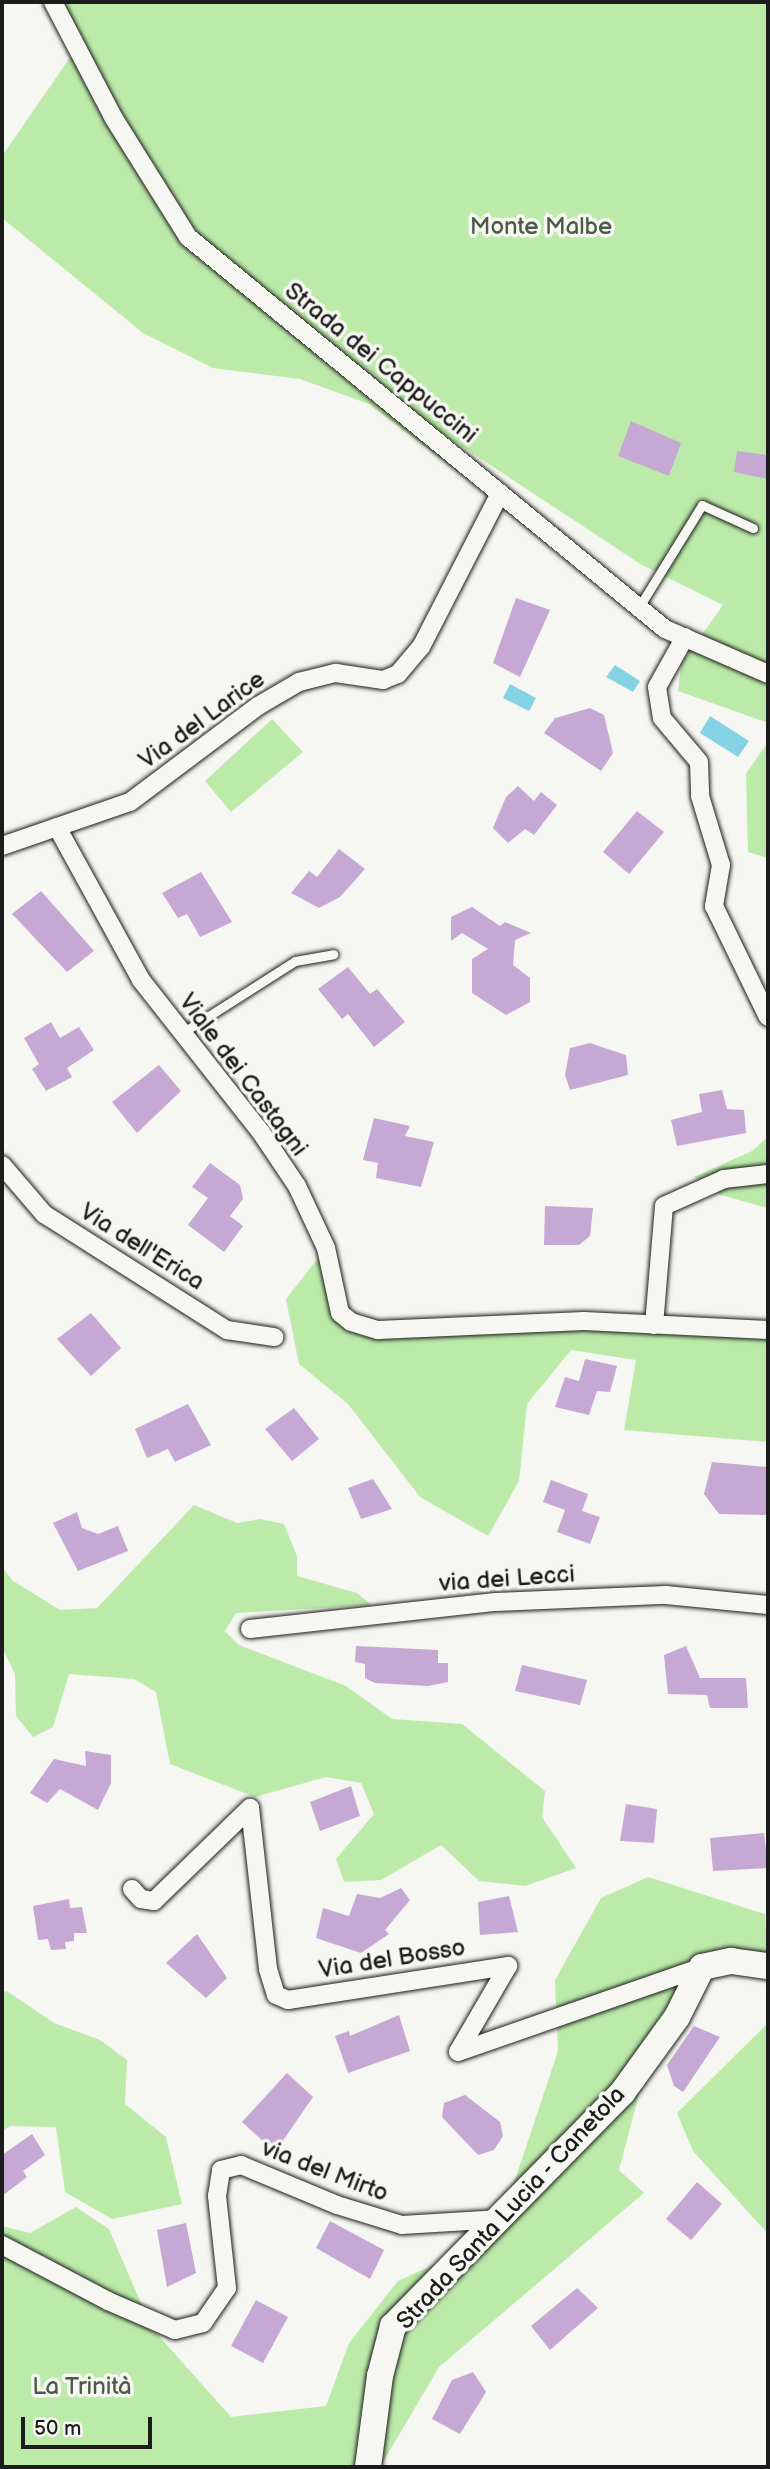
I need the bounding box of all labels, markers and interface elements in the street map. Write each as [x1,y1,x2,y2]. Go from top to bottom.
park label: Monte Malbe [470,213,612,241]
street label: Strada dei Cappuccini [279,276,483,450]
street label: Via del Larice [134,665,270,775]
street label: Viale dei Castagni [173,988,313,1162]
street label: Via dell'Erica [75,1197,209,1297]
street label: via dei Lecci [438,1560,576,1598]
street label: Via del Bosso [317,1933,467,1985]
street label: Strada Santa Lucia - Canetola [390,2080,632,2336]
street label: via del Mirto [258,2134,392,2208]
park label: La Trinità [32,2373,132,2401]
scale bar [24,2402,156,2446]
text: 50 m [34,2416,81,2441]

